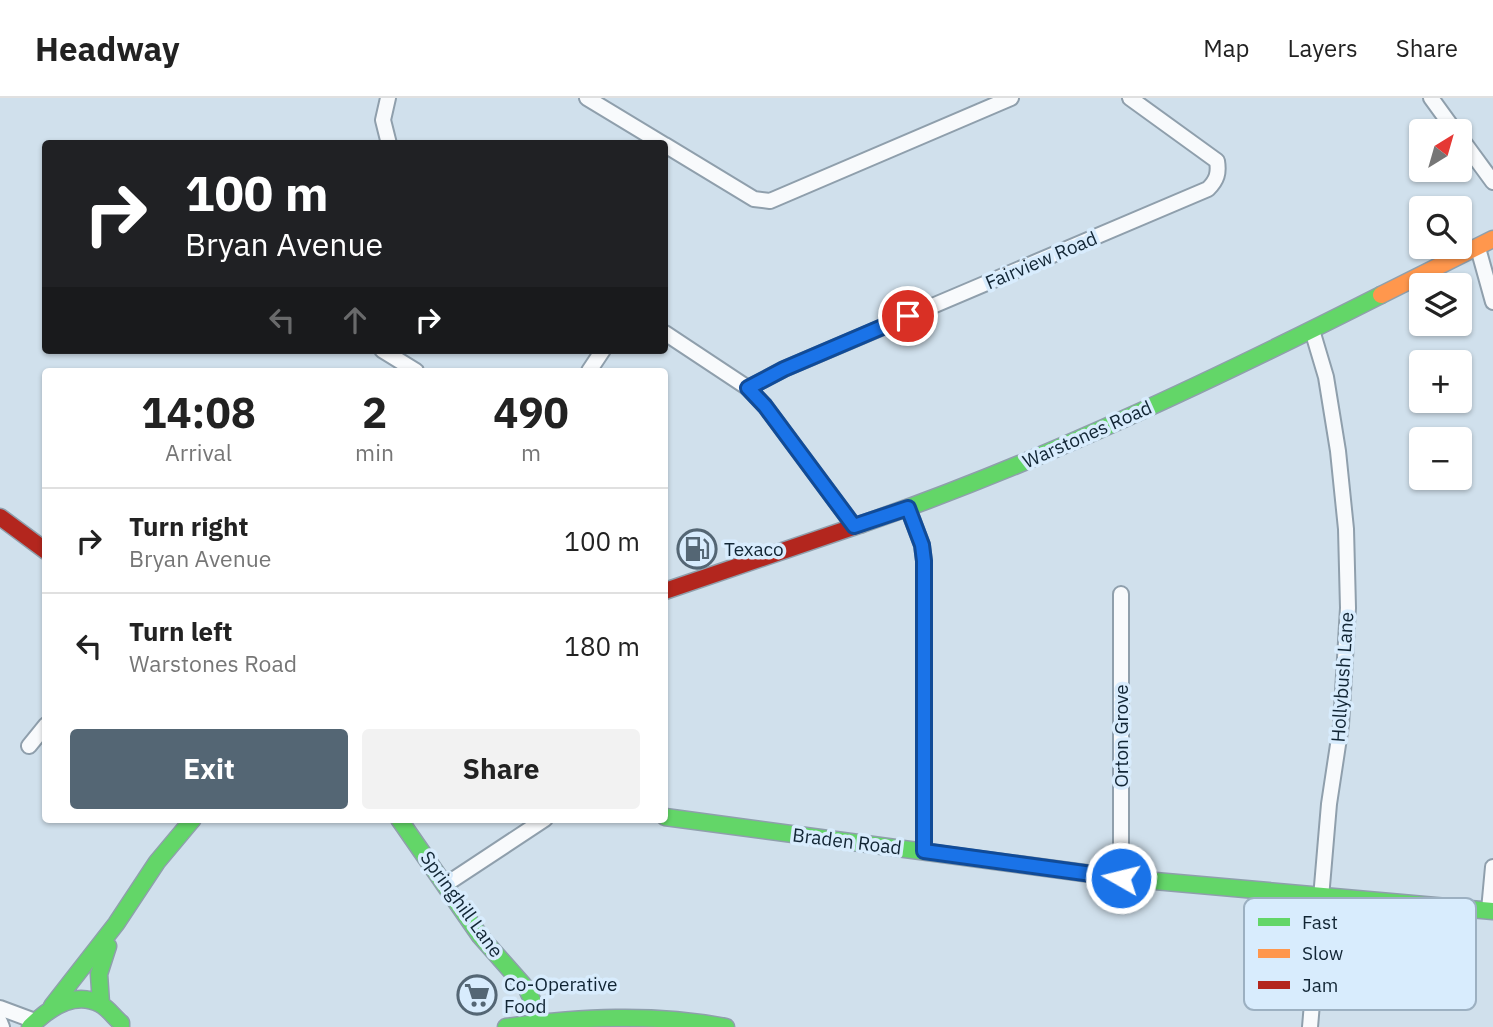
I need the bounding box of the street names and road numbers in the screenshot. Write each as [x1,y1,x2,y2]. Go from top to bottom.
street label: Fairview Road [981,226,1101,294]
street label: Warstones Road [1019,395,1155,473]
street label: Hollybush Lane [1325,611,1359,743]
street label: Orton Grove [1109,684,1133,788]
street label: Braden Road [791,822,903,860]
street label: Springhill Lane [415,846,509,962]

